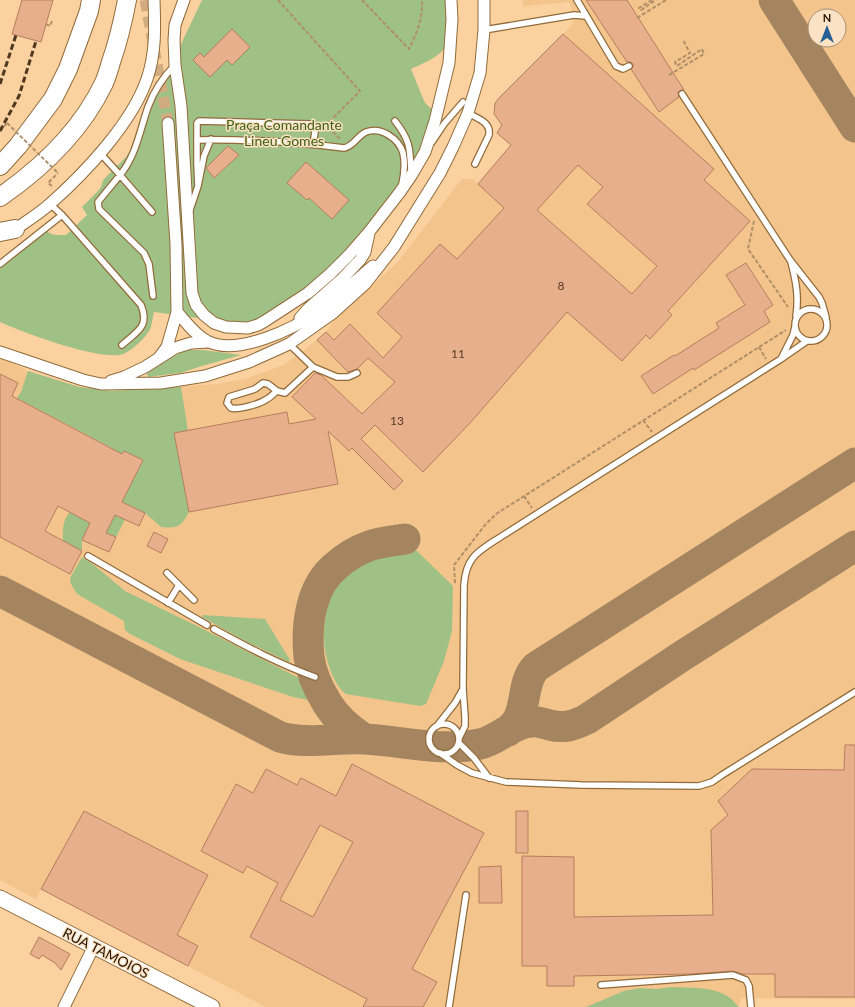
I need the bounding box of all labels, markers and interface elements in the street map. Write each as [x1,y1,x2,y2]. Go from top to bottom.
north arrow [807,8,847,48]
text: N [823,11,831,24]
park label: Praça Comandante Lineu Gomes [226,116,342,149]
house number: 8 [558,278,565,293]
house number: 11 [451,346,465,361]
house number: 13 [390,413,404,428]
street label: RUA TAMOIOS [60,923,152,982]

